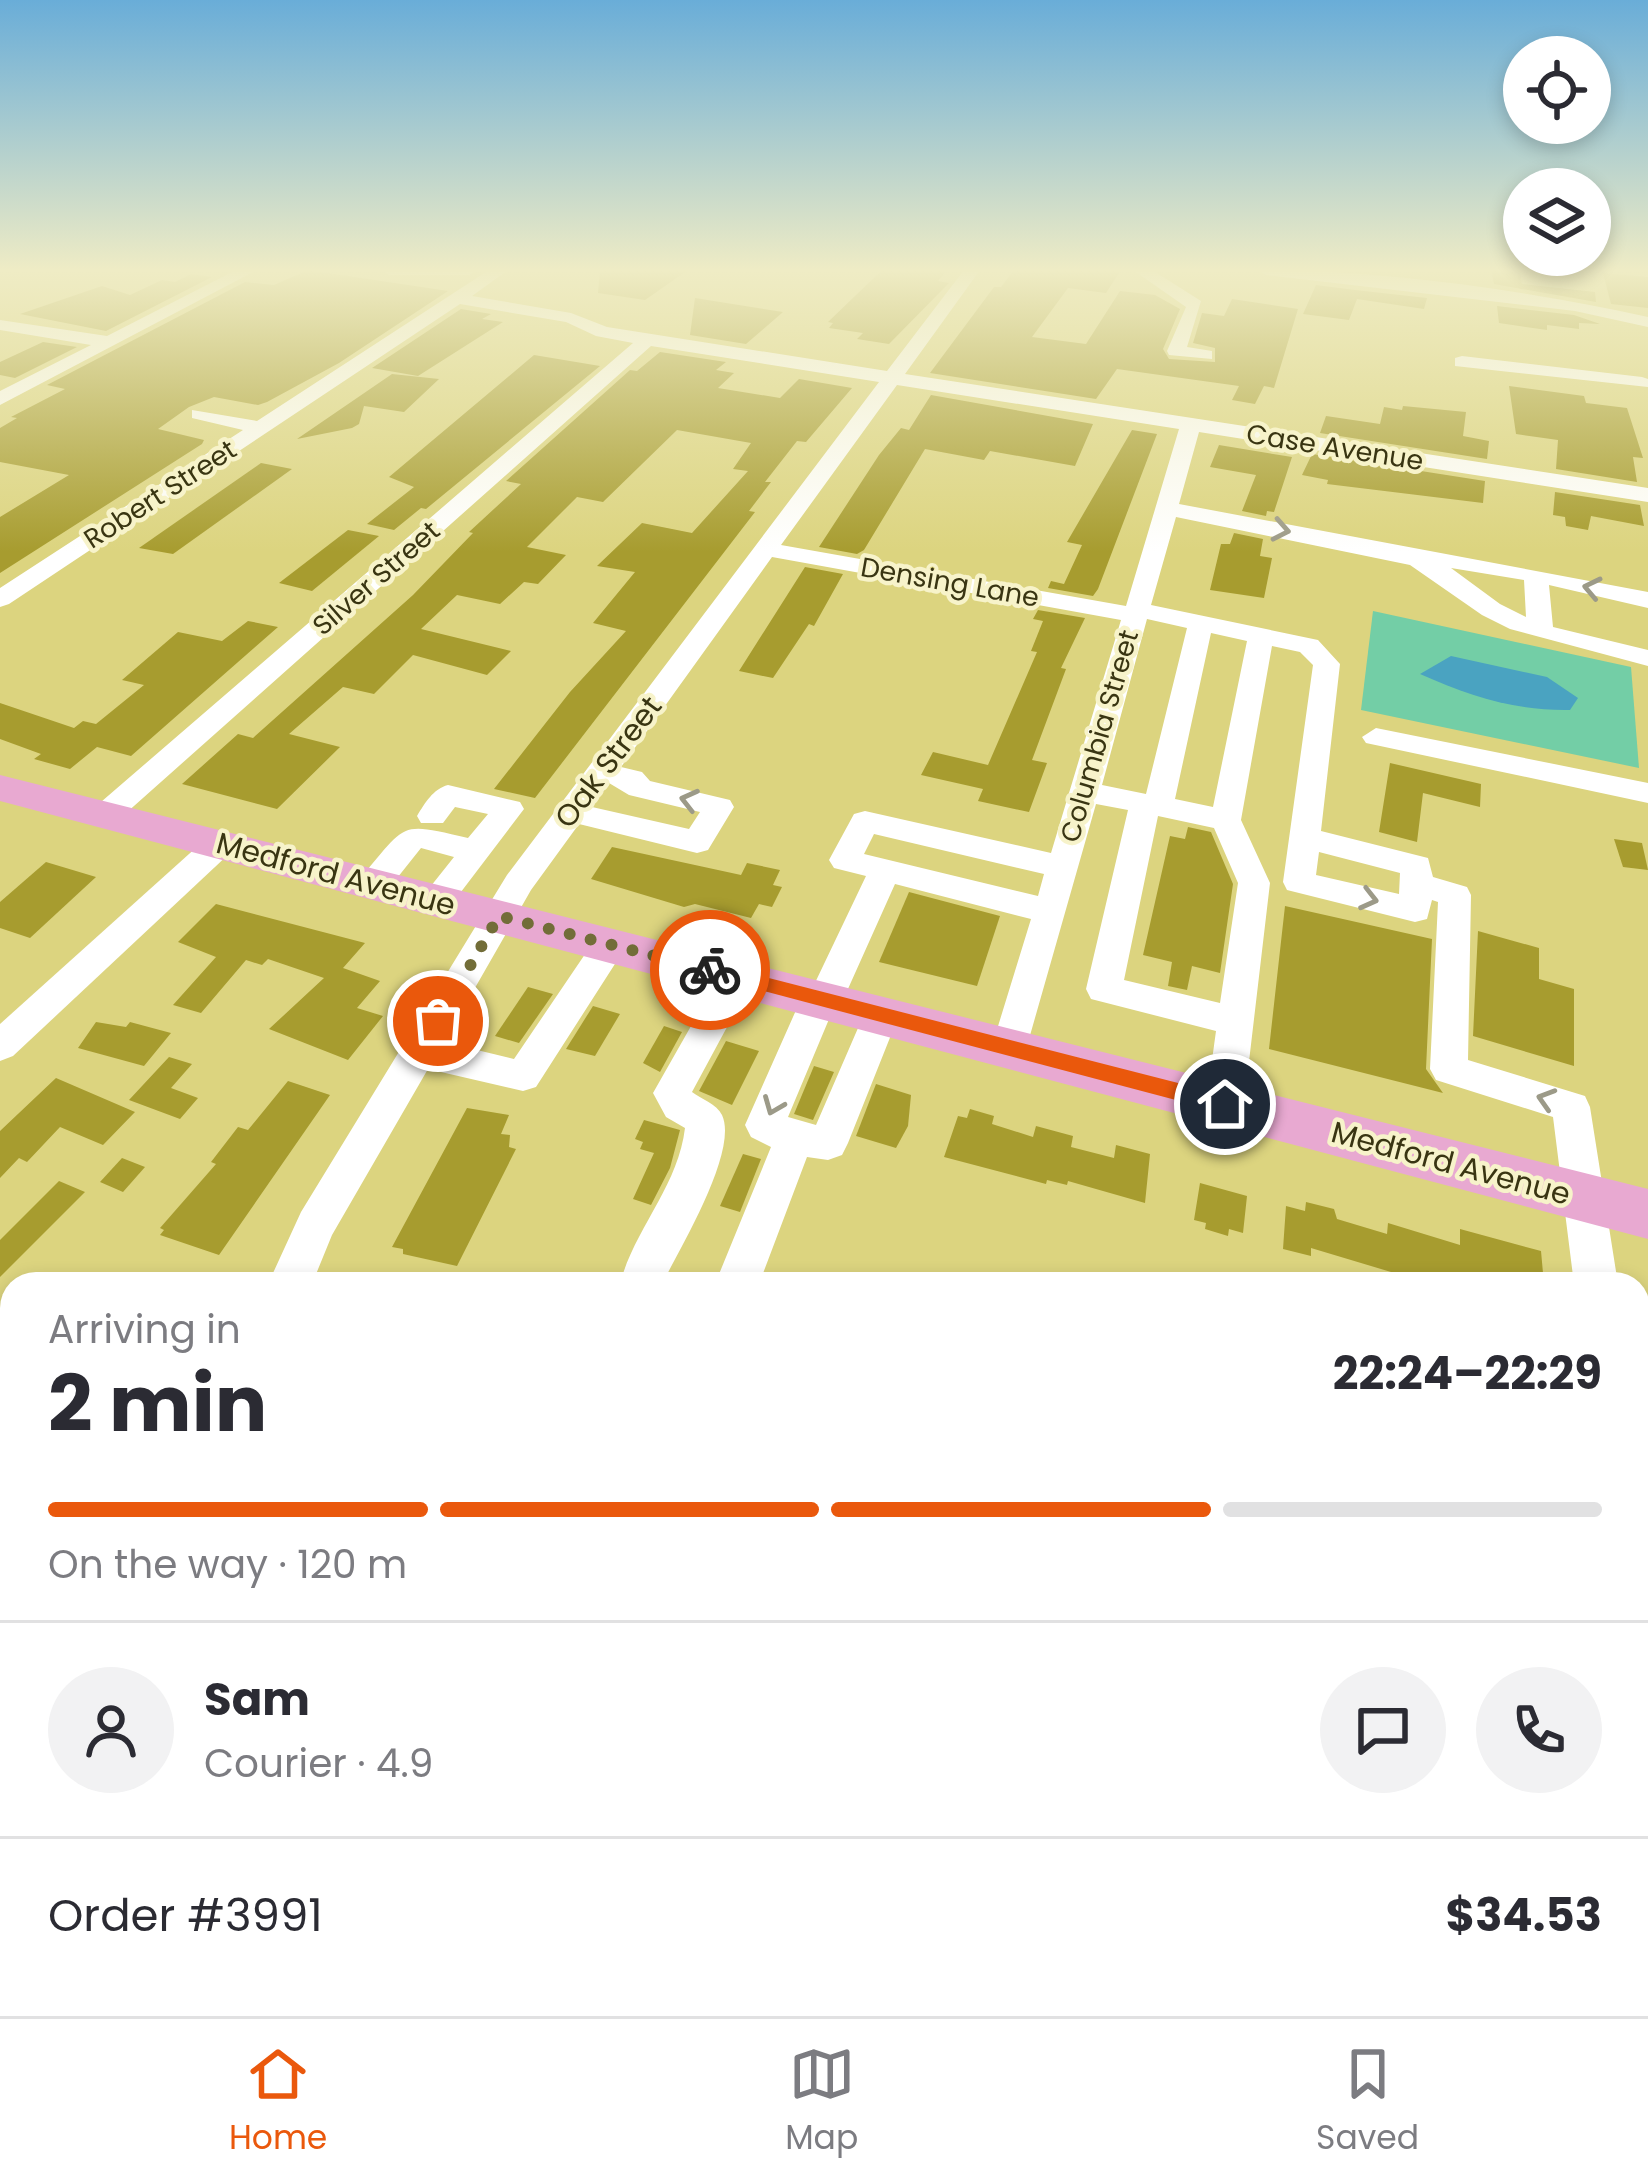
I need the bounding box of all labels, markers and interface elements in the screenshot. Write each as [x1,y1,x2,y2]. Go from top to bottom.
map controls [1503,36,1611,276]
button: locate [1503,36,1611,144]
button: layers [1503,168,1611,276]
street label: Case Avenue [1244,415,1426,479]
street label: Robert Street [77,431,243,557]
street label: Silver Street [304,512,448,644]
one-way arrow [1271,516,1291,542]
street label: Densing Lane [858,548,1042,616]
one-way arrow [1582,576,1602,601]
street label: Columbia Street [1051,626,1147,846]
street label: Oak Street [544,687,672,837]
one-way arrow [680,789,700,814]
street label: Medford Avenue [212,821,460,927]
one-way arrow [1359,885,1379,910]
courier [650,910,770,1030]
icon: bike [677,937,743,1003]
pin [387,970,489,1072]
icon: bag [405,988,471,1054]
pin [1174,1053,1276,1155]
icon: home [1192,1071,1258,1137]
one-way arrow [1536,1088,1557,1113]
one-way arrow [764,1094,788,1115]
street label: Medford Avenue [1327,1110,1575,1216]
text: Arriving in [48,1302,241,1357]
text: 22:24–22:29 [1333,1342,1602,1405]
text: 2 min [48,1349,267,1458]
text: On the way · 120 m [48,1537,407,1592]
button: person [48,1667,174,1793]
button: chat [1320,1667,1446,1793]
button: phone [1476,1667,1602,1793]
text: Sam [204,1668,310,1731]
text: Courier · 4.9 [204,1736,433,1791]
text: Order #3991 [48,1884,323,1947]
text: $34.53 [1446,1884,1602,1947]
tab: Home [229,2041,327,2163]
tab: Map [785,2041,858,2163]
tab: Saved [1316,2041,1419,2163]

